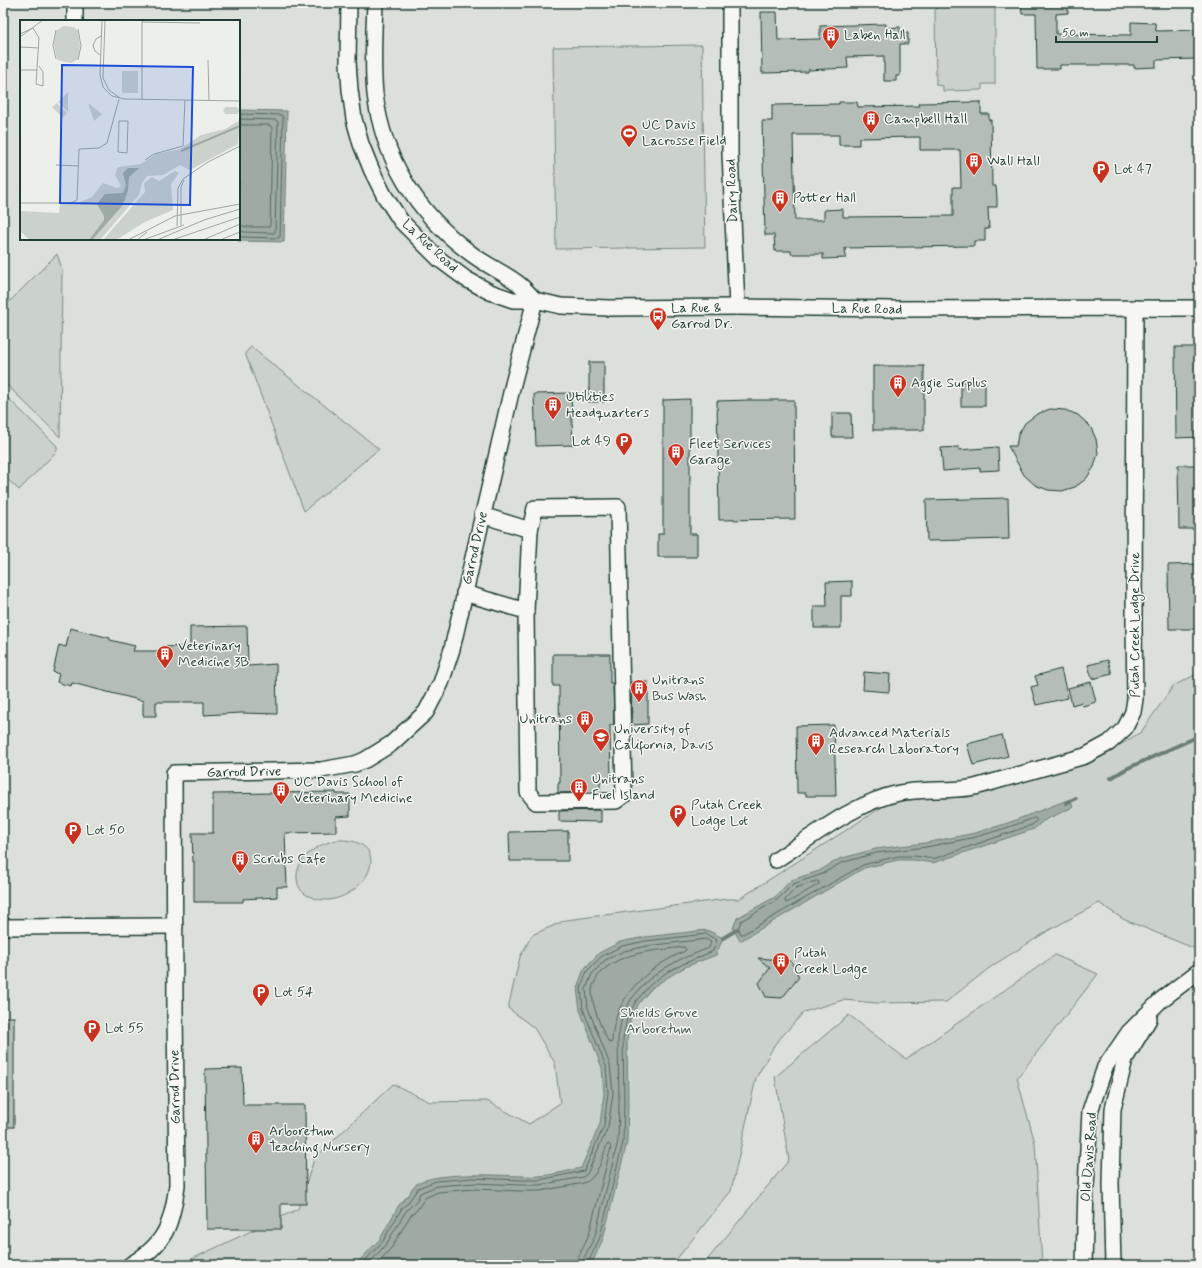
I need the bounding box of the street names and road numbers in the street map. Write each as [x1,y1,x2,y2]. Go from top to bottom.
street label: Dairy Road [722,158,742,224]
street label: La Rue Road [398,215,462,277]
street label: La Rue Road [831,299,903,319]
street label: Garrod Drive [458,510,492,586]
street label: Putah Creek Lodge Drive [1126,552,1145,698]
street label: Garrod Drive [207,762,281,782]
street label: Garrod Drive [165,1050,185,1124]
street label: Old Davis Road [1077,1112,1101,1202]

